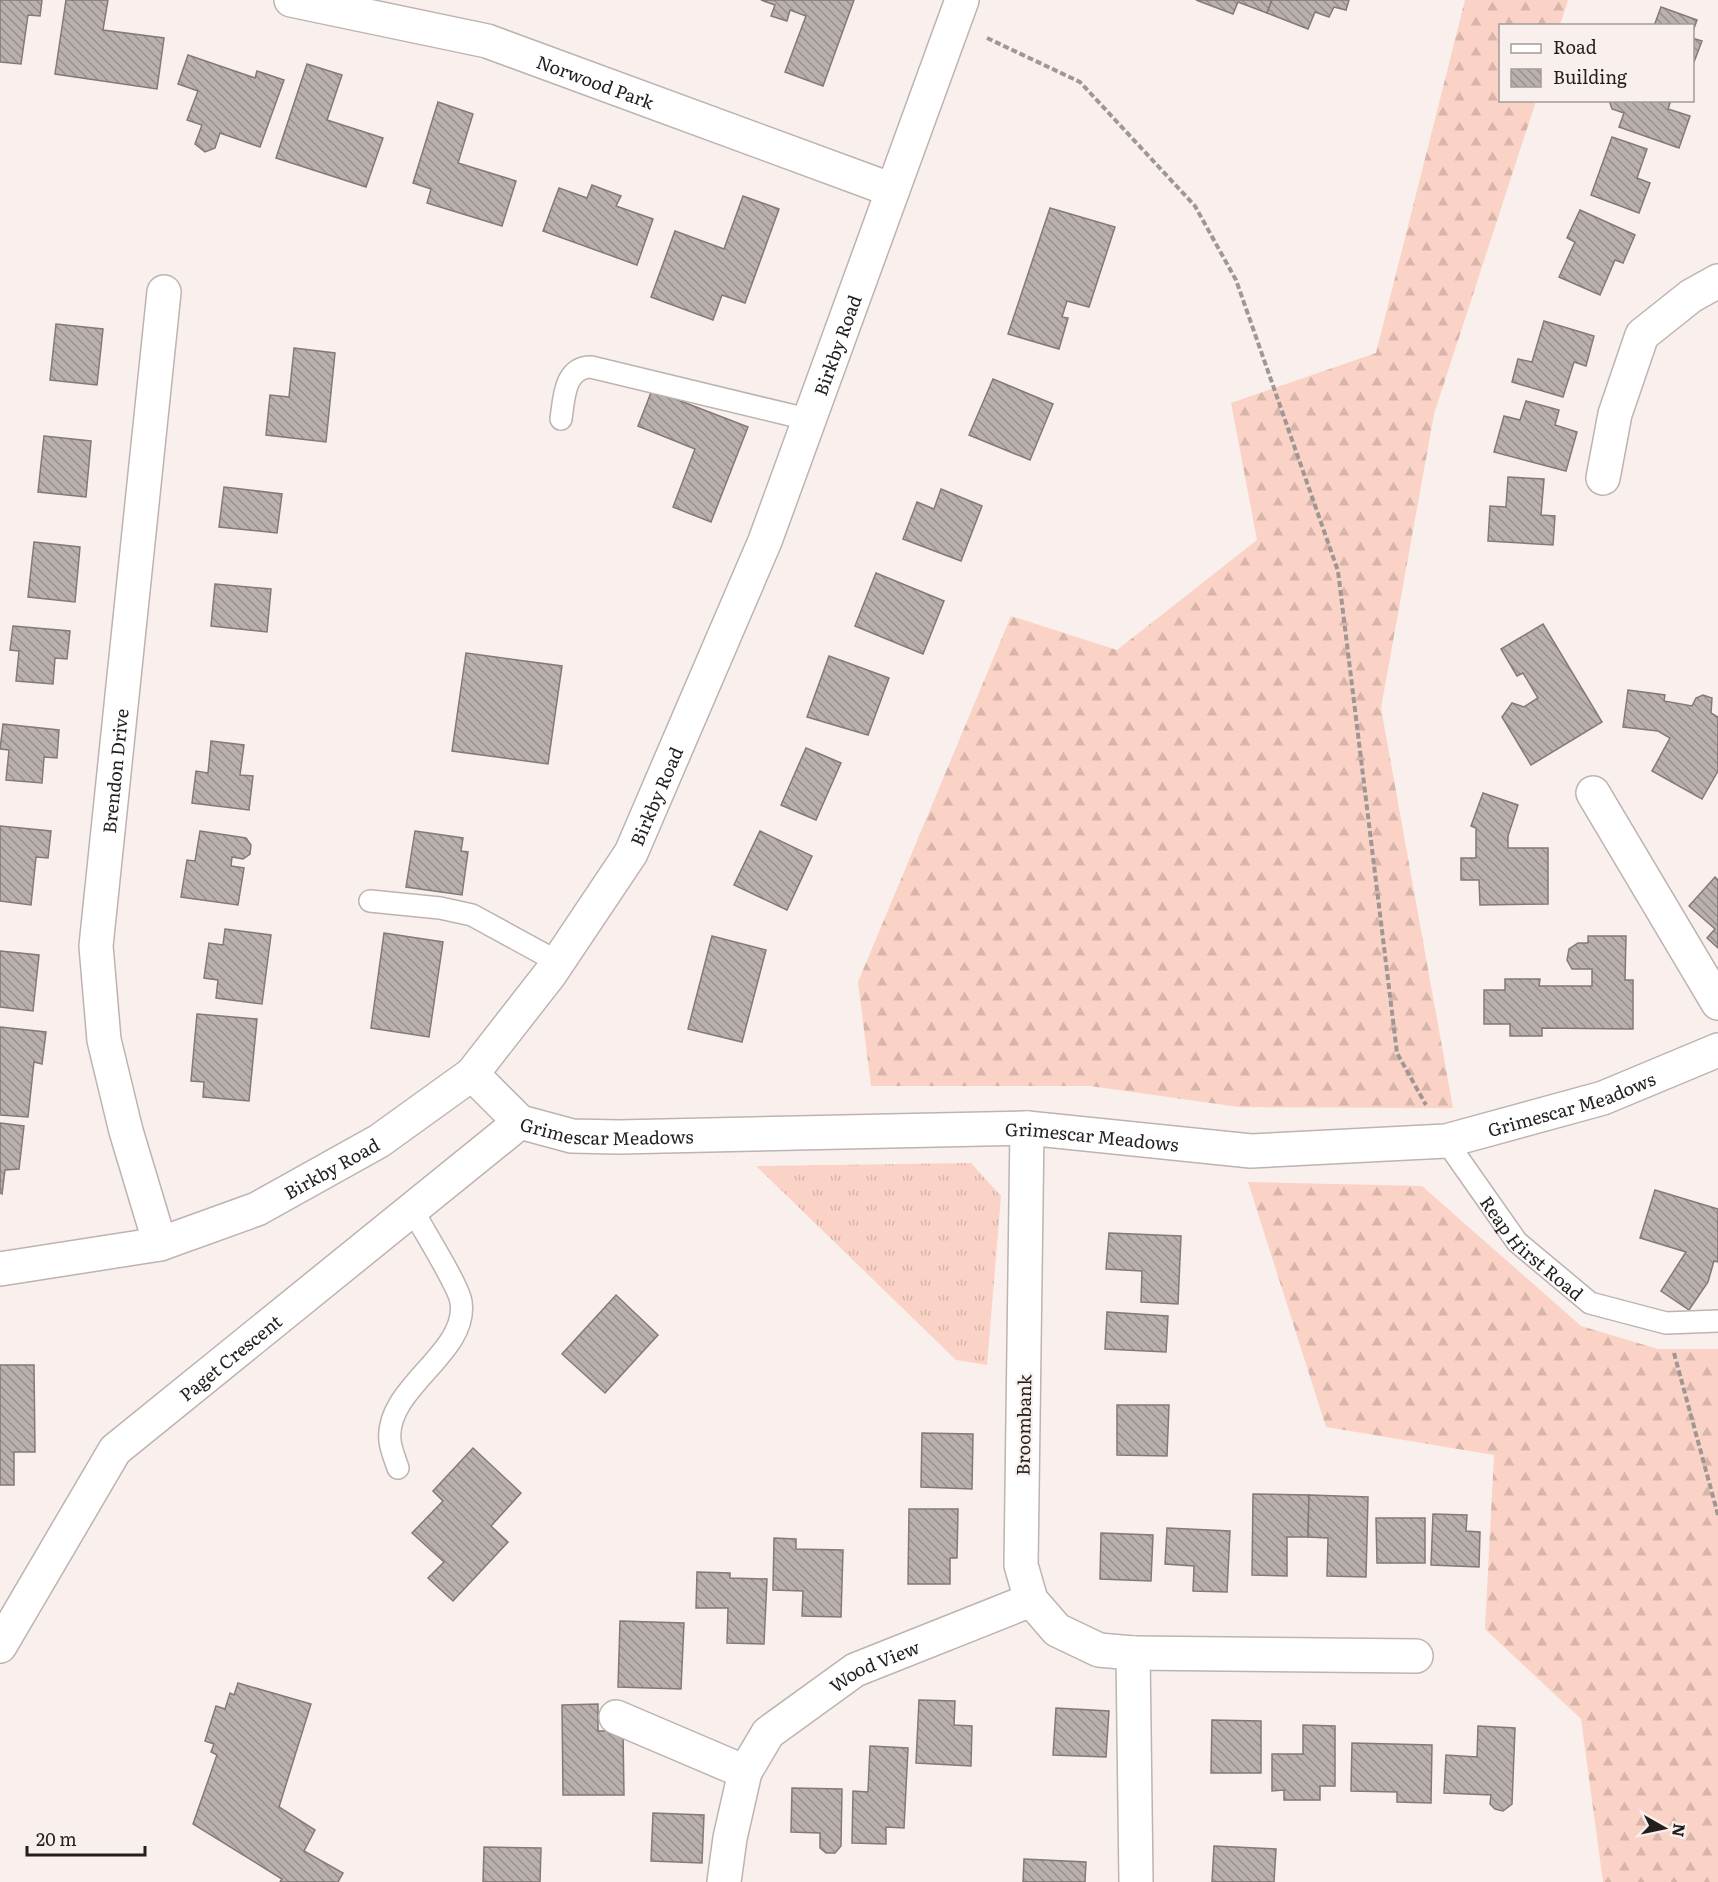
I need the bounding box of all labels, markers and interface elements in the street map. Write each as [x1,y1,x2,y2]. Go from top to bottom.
legend [1499,24,1694,102]
text: Road [1553,33,1597,60]
street label: Norwood Park [533,47,659,115]
text: Building [1553,63,1628,90]
street label: Birkby Road [806,291,867,399]
street label: Brendon Drive [94,707,134,835]
street label: Birkby Road [622,742,689,850]
street label: Grimescar Meadows [1484,1064,1659,1143]
street label: Grimescar Meadows [517,1109,694,1151]
street label: Grimescar Meadows [1005,1114,1180,1157]
street label: Birkby Road [279,1130,384,1205]
street label: Reap Hirst Road [1475,1190,1590,1306]
street label: Paget Crescent [173,1307,287,1407]
street label: Broombank [1009,1373,1037,1476]
street label: Wood View [823,1632,924,1698]
north arrow [1634,1798,1694,1858]
scale bar [27,1819,146,1857]
text: N [1667,1822,1693,1839]
text: 20 m [36,1825,77,1852]

